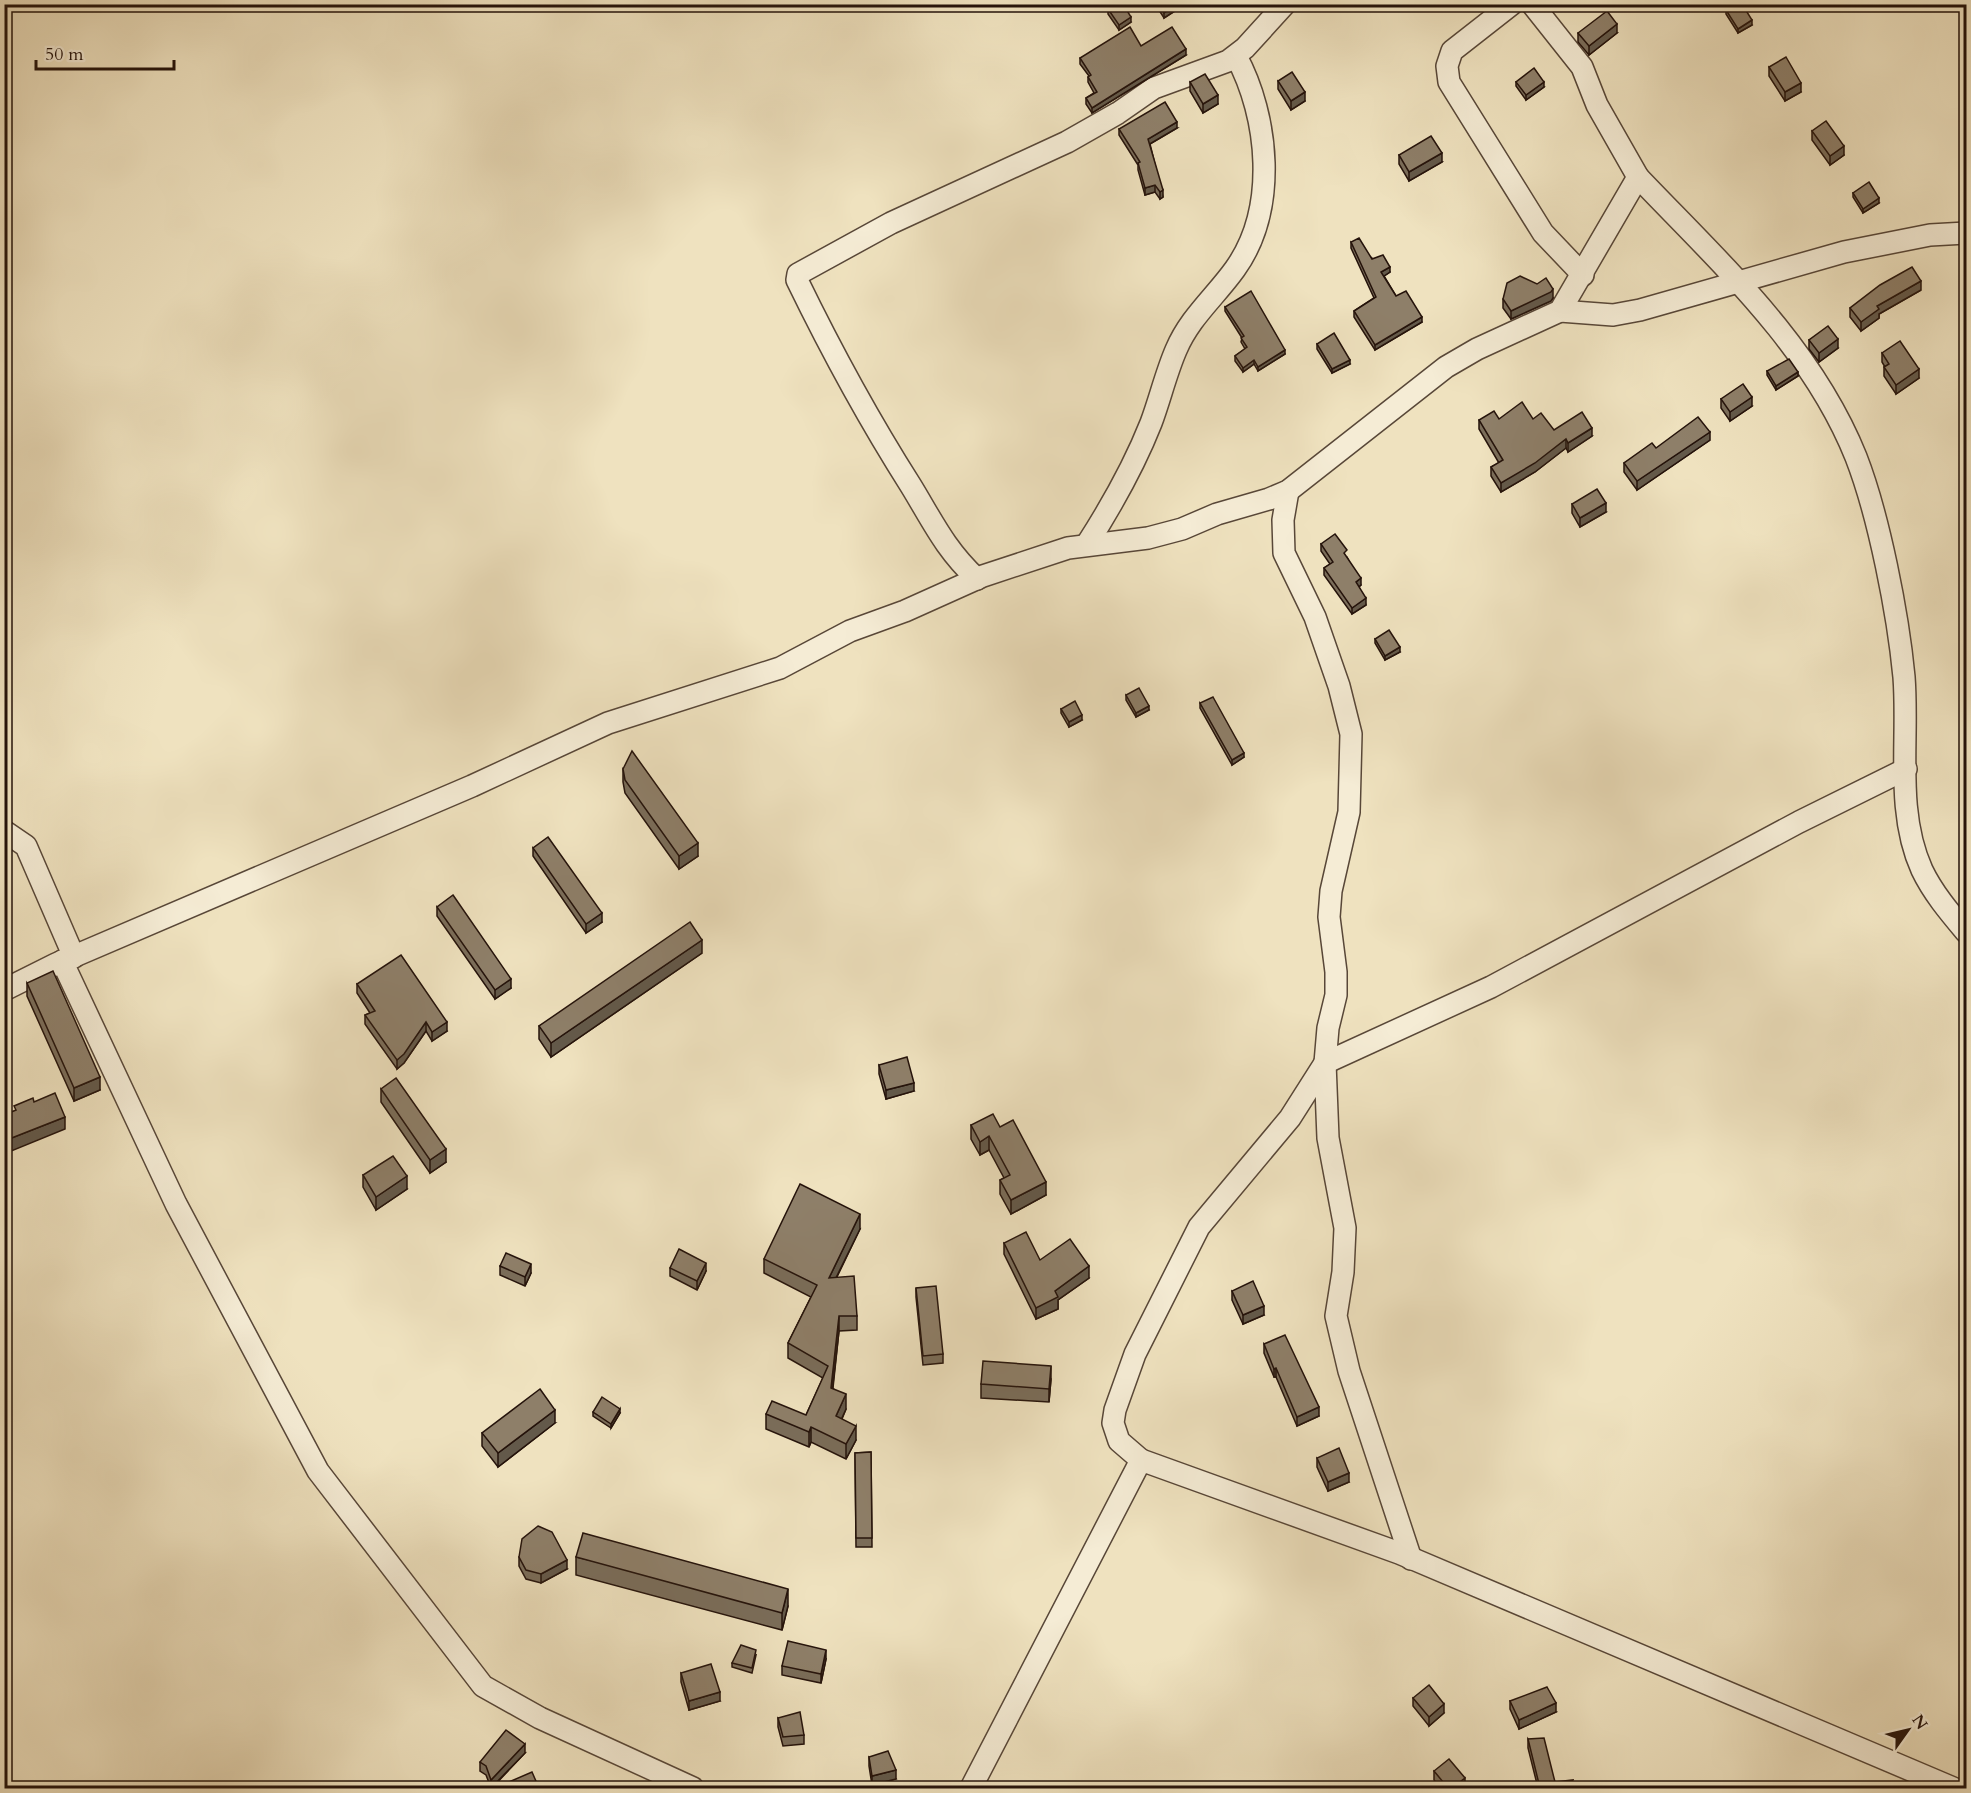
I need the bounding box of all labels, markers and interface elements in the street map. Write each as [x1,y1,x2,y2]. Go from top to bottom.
scale bar [36,33,174,71]
text: 50 m [45,42,84,67]
north arrow [1878,1700,1938,1760]
text: N [1907,1710,1933,1734]

